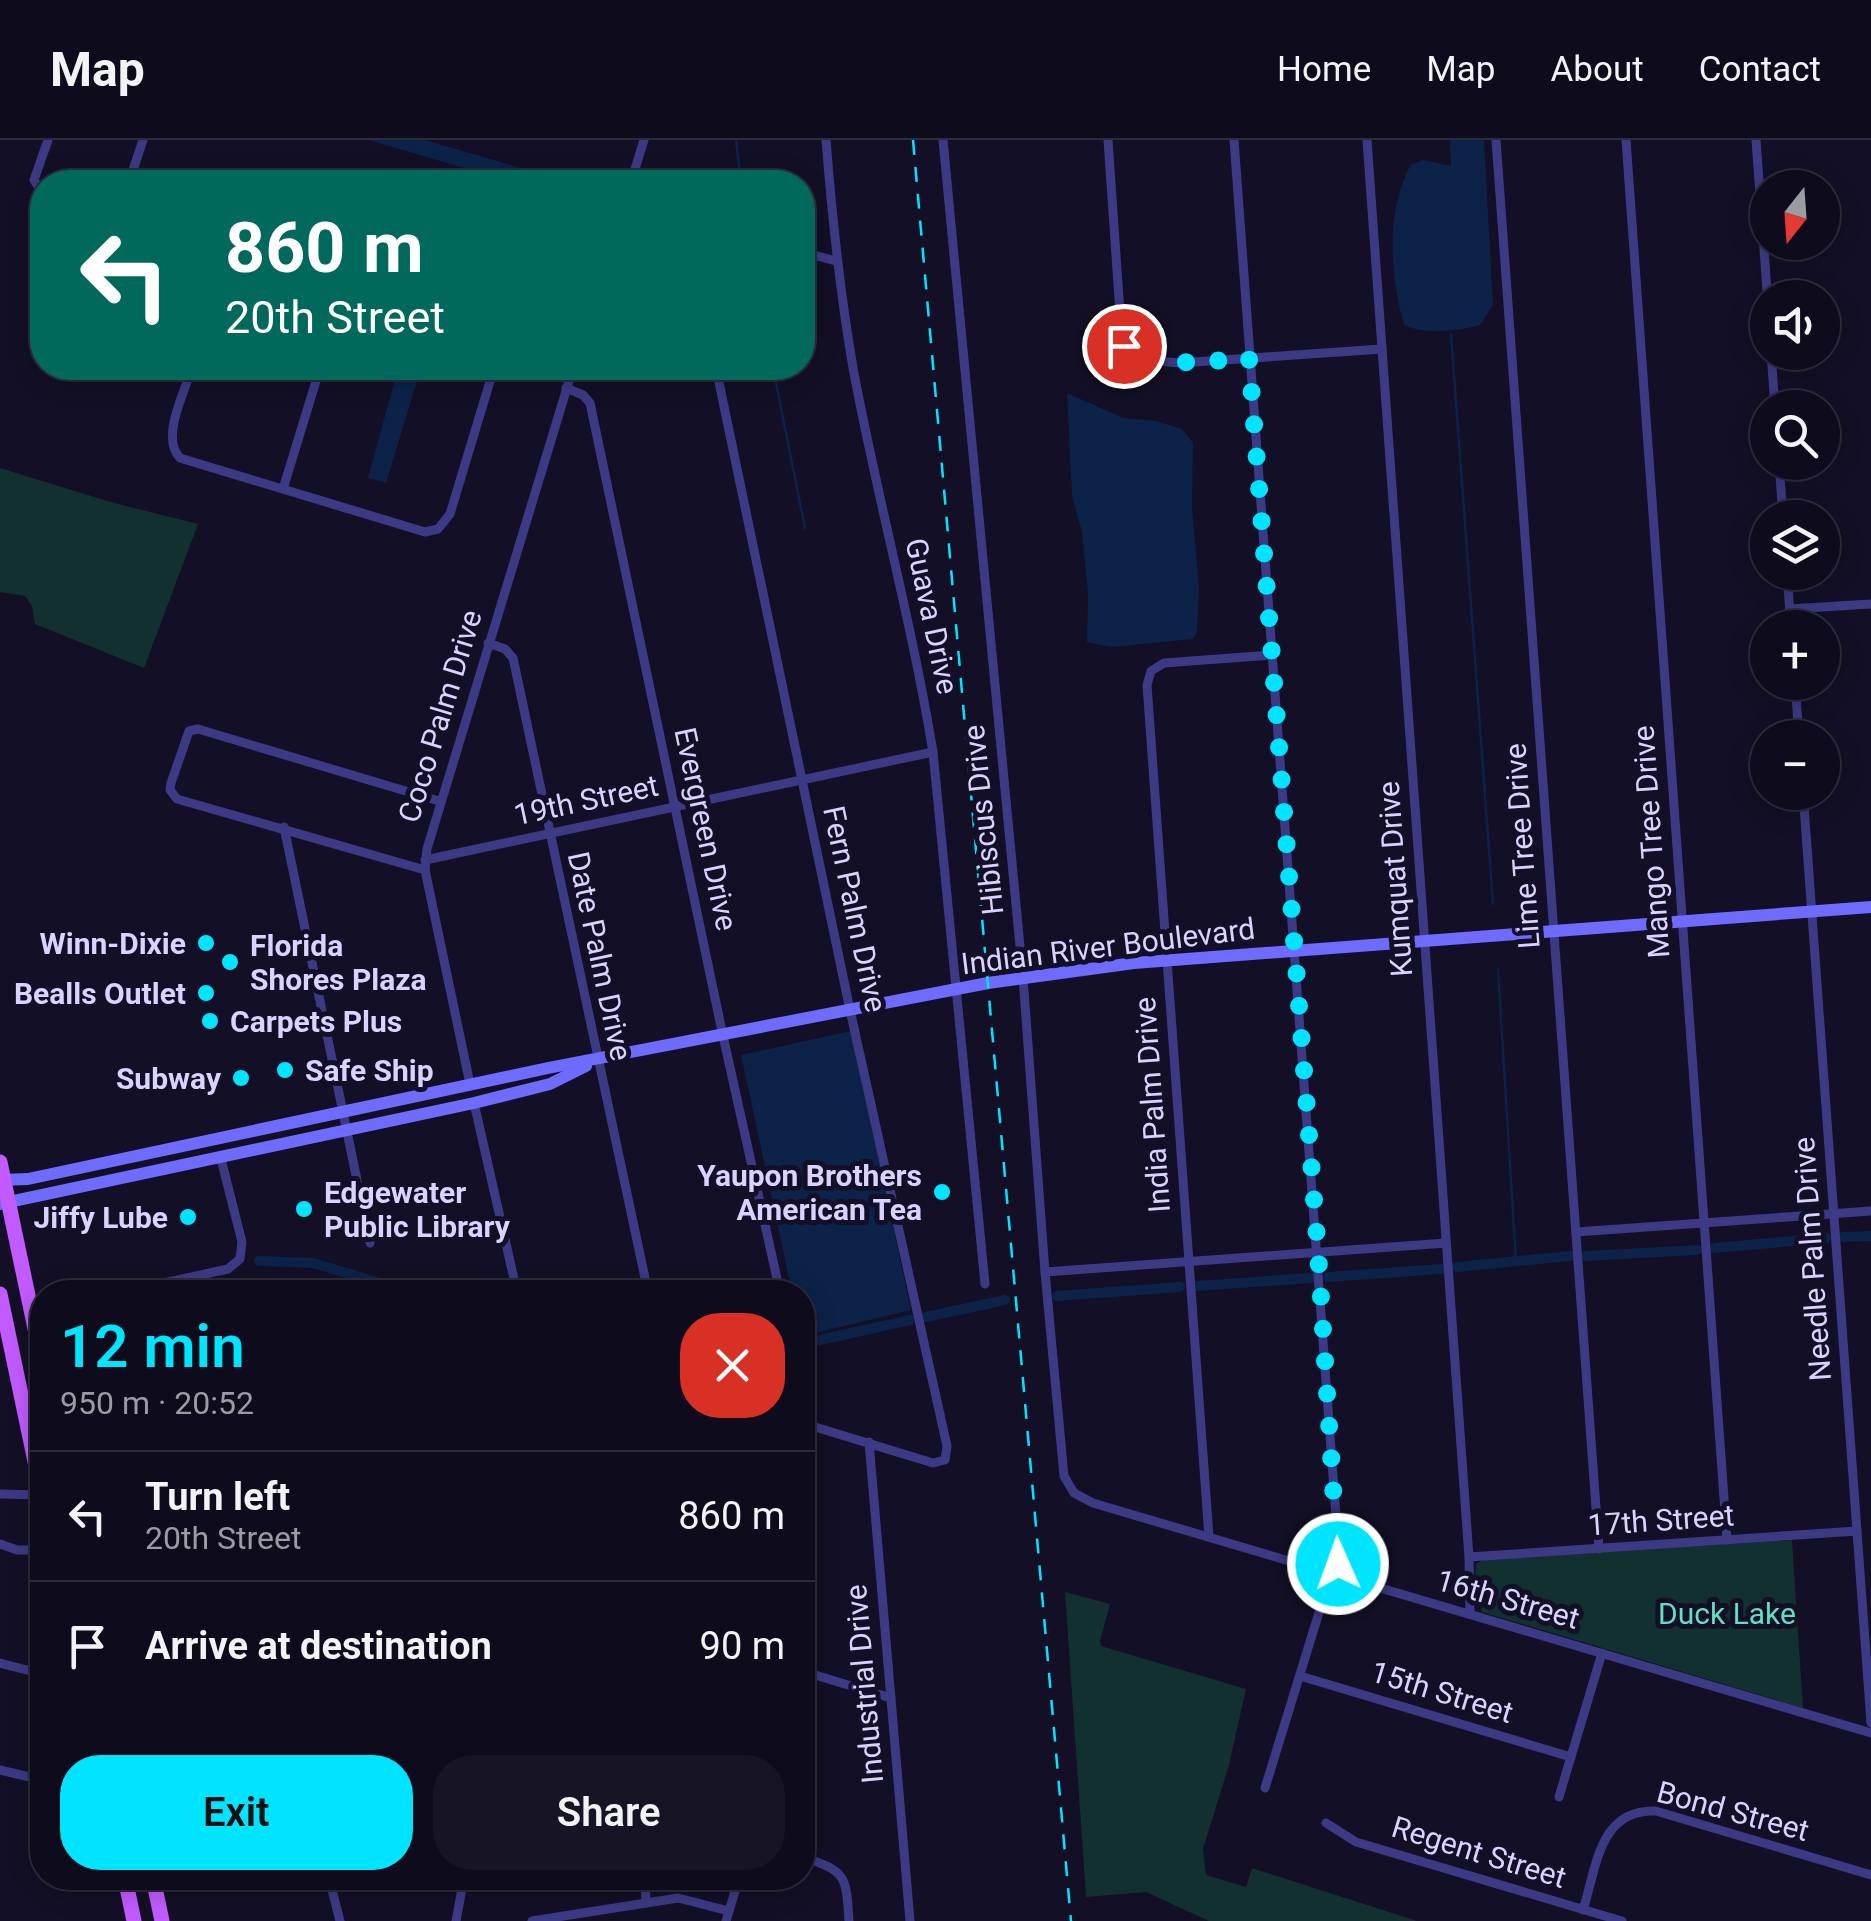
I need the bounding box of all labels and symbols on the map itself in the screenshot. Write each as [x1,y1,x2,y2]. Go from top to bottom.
north arrow [1750,170,1840,260]
pin [1082,304,1167,389]
street label: Guava Drive [898,535,966,697]
street label: Coco Palm Drive [391,605,489,827]
street label: Hibiscus Drive [956,723,1010,917]
street label: Evergreen Drive [667,724,745,934]
street label: Mango Tree Drive [1625,724,1677,960]
street label: Lime Tree Drive [1497,742,1547,950]
street label: 19th Street [511,768,661,832]
street label: Kumquat Drive [1371,780,1419,978]
street label: Fern Palm Drive [816,803,894,1015]
street label: Date Palm Drive [561,848,639,1064]
street label: Indian River Boulevard [959,911,1257,981]
place label: Winn-Dixie [40,926,186,961]
place label: Florida Shores Plaza [250,928,427,997]
marker: Winn-Dixie [195,932,217,954]
marker: Florida Shores Plaza [219,951,241,973]
place label: Bealls Outlet [14,976,186,1011]
marker: Bealls Outlet [195,982,217,1004]
street label: India Palm Drive [1127,996,1177,1214]
place label: Carpets Plus [230,1004,402,1039]
marker: Carpets Plus [199,1010,221,1032]
place label: Safe Ship [305,1053,434,1088]
marker: Safe Ship [274,1059,296,1081]
place label: Subway [116,1061,222,1096]
marker: Subway [230,1067,252,1089]
street label: Needle Palm Drive [1786,1136,1838,1382]
place label: Yaupon Brothers American Tea [697,1158,922,1227]
place label: Edgewater Public Library [324,1175,511,1244]
marker: Yaupon Brothers American Tea [931,1181,953,1203]
marker: Edgewater Public Library [293,1198,315,1220]
place label: Jiffy Lube [34,1200,168,1235]
marker: Jiffy Lube [177,1206,199,1228]
street label: 17th Street [1587,1497,1735,1543]
position arrow [1286,1512,1390,1616]
street label: 16th Street [1433,1562,1583,1636]
street label: Industrial Drive [838,1583,890,1785]
park label: Duck Lake [1658,1596,1796,1631]
street label: 15th Street [1367,1654,1517,1730]
street label: Bond Street [1653,1774,1813,1848]
street label: Regent Street [1388,1809,1570,1895]

